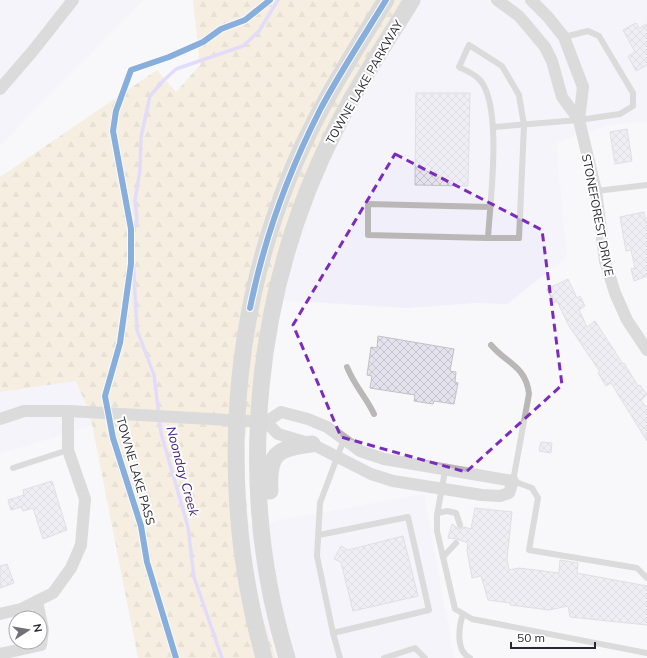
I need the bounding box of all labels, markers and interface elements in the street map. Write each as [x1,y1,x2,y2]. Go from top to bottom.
street label: TOWNE LAKE PARKWAY [322,17,406,147]
street label: STONEFOREST DRIVE [579,153,617,277]
street label: TOWNE LAKE PASS [113,415,159,527]
water label: Noonday Creek [163,424,203,518]
north arrow [8,610,48,650]
text: N [30,622,45,633]
scale bar [511,624,595,650]
text: 50 m [517,630,545,645]

